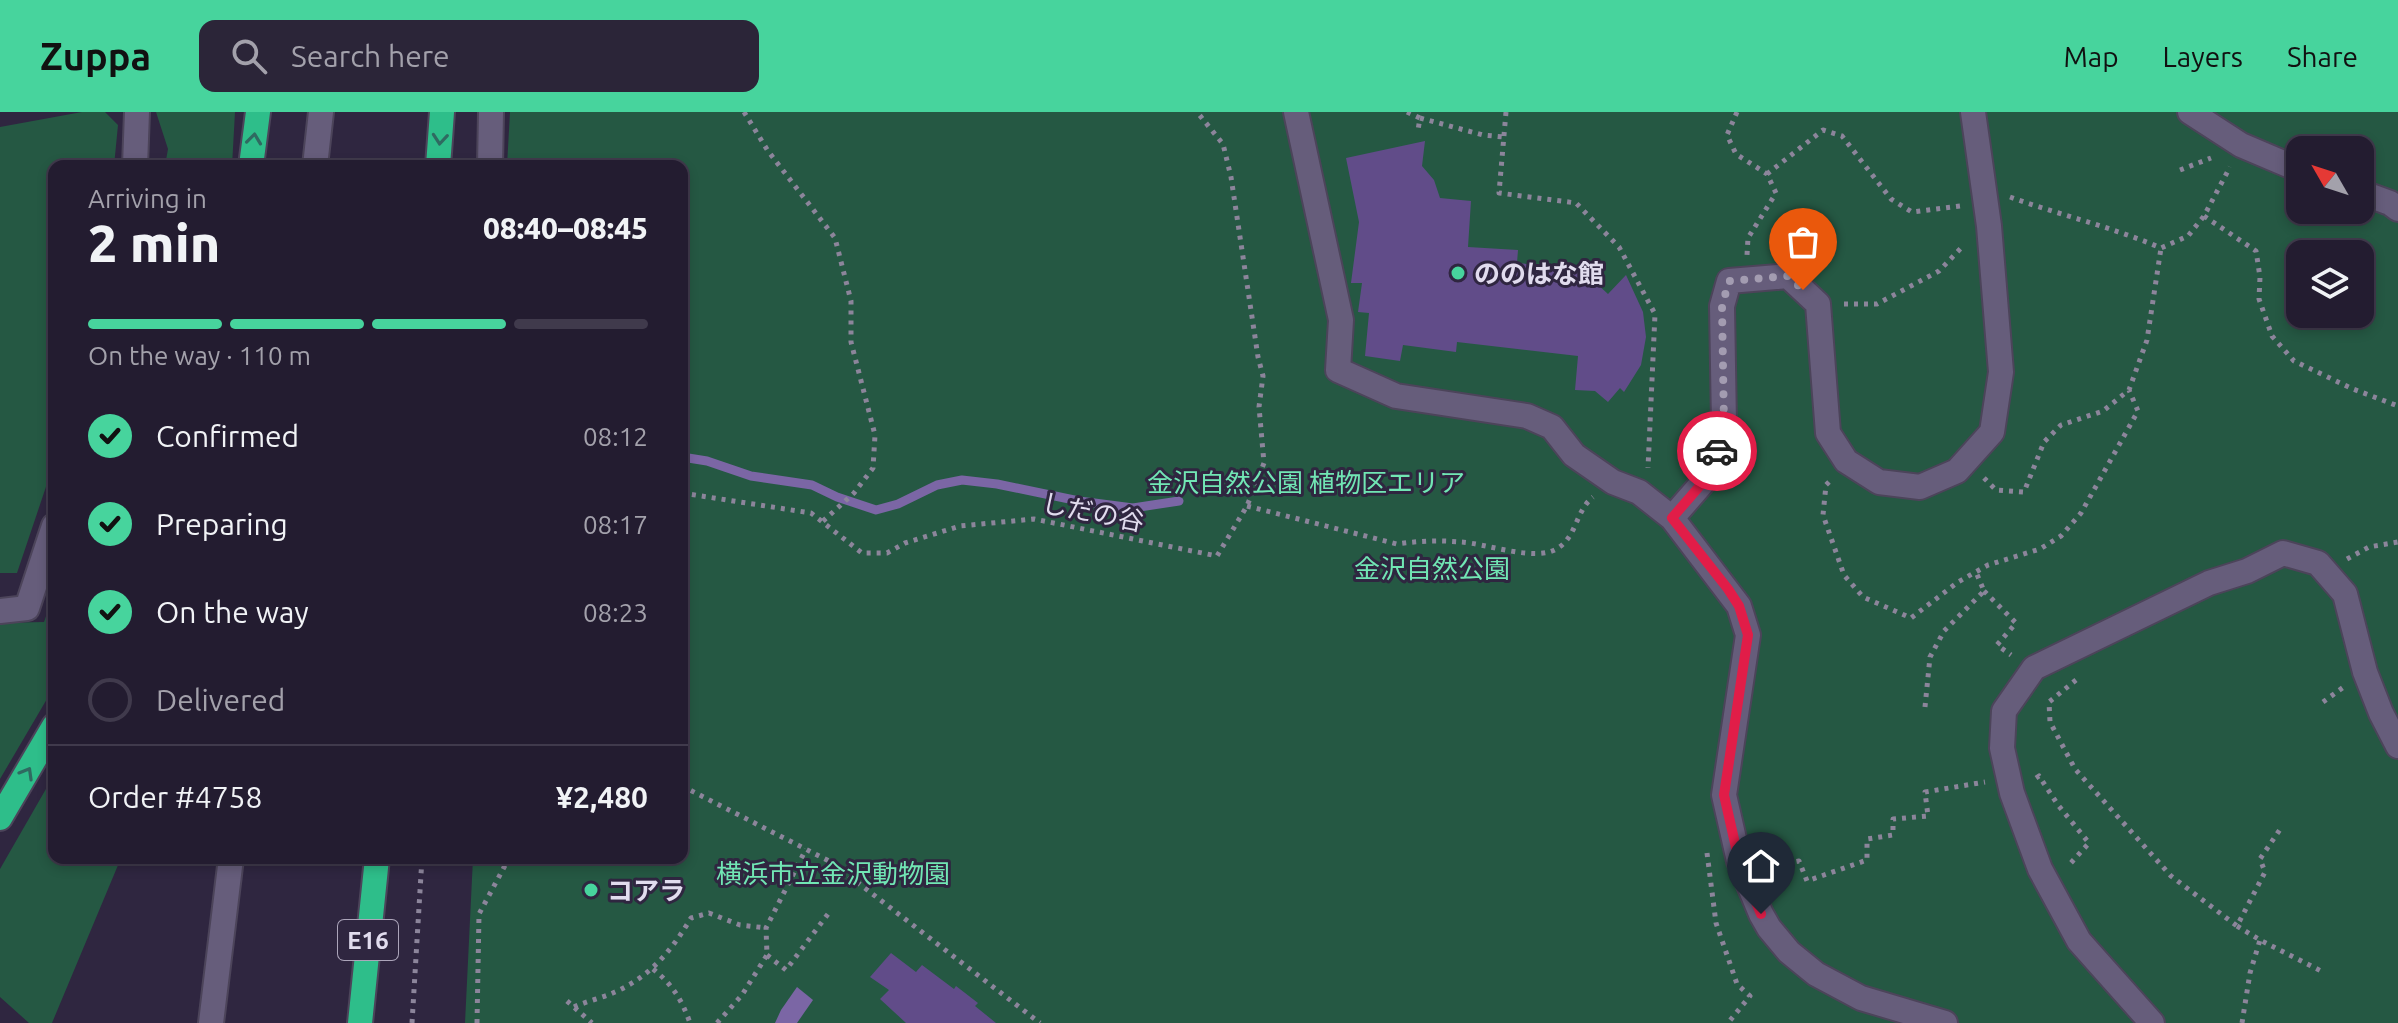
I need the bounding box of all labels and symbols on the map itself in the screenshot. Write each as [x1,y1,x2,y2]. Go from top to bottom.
one-way arrow [245,132,262,146]
one-way arrow [432,133,449,146]
north arrow [2286,136,2374,224]
pin [1769,208,1837,290]
place label: ののはな館 [1474,259,1604,288]
marker: ののはな館 [1449,264,1467,282]
courier [1677,411,1757,491]
park label: 金沢自然公園 植物区エリア [1147,468,1465,497]
street label: しだの谷 [1039,488,1147,536]
park label: 金沢自然公園 [1354,554,1510,583]
one-way arrow [17,767,33,781]
pin [1727,832,1795,914]
park label: 横浜市立金沢動物園 [716,859,950,888]
place label: コアラ [607,876,685,905]
marker: コアラ [582,881,600,899]
road number: E16 [338,920,398,960]

